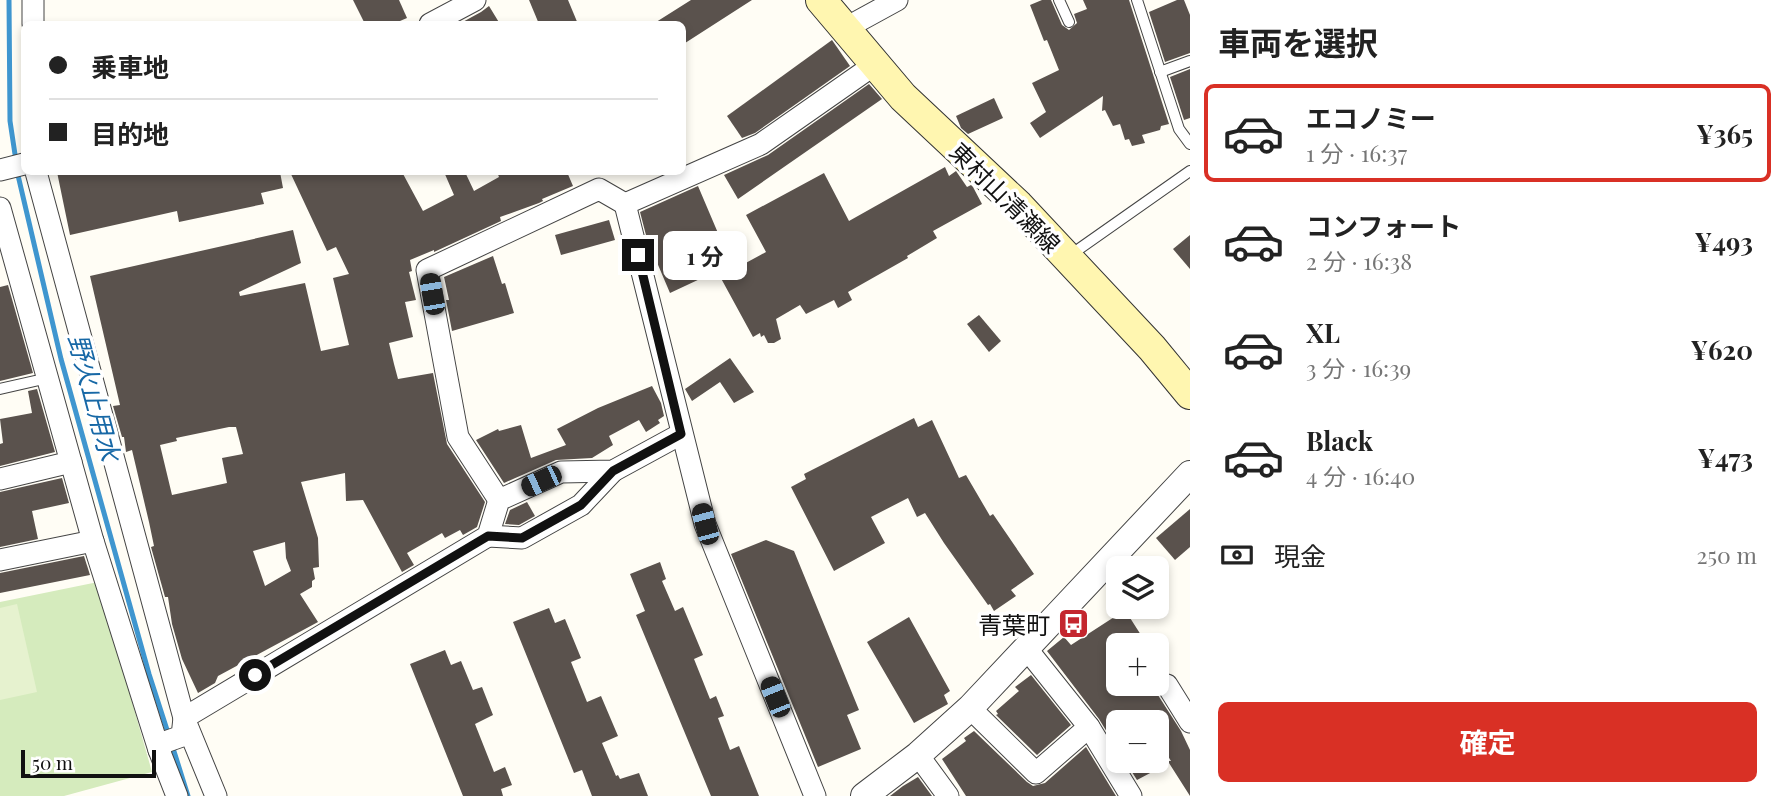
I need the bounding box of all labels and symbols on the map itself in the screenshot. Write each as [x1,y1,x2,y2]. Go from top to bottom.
street label: 東村山清瀬線 [944,135,1068,259]
callout: 1 分 [662,230,746,280]
route end [622,239,654,271]
car [419,271,446,317]
water label: 野火止用水 [61,330,130,467]
car [518,463,565,499]
car [690,501,721,547]
bus stop icon: 青葉町 [1056,607,1090,641]
place label: 青葉町 [978,608,1050,640]
route start [239,659,271,691]
car [758,674,793,720]
scale bar [21,747,156,779]

